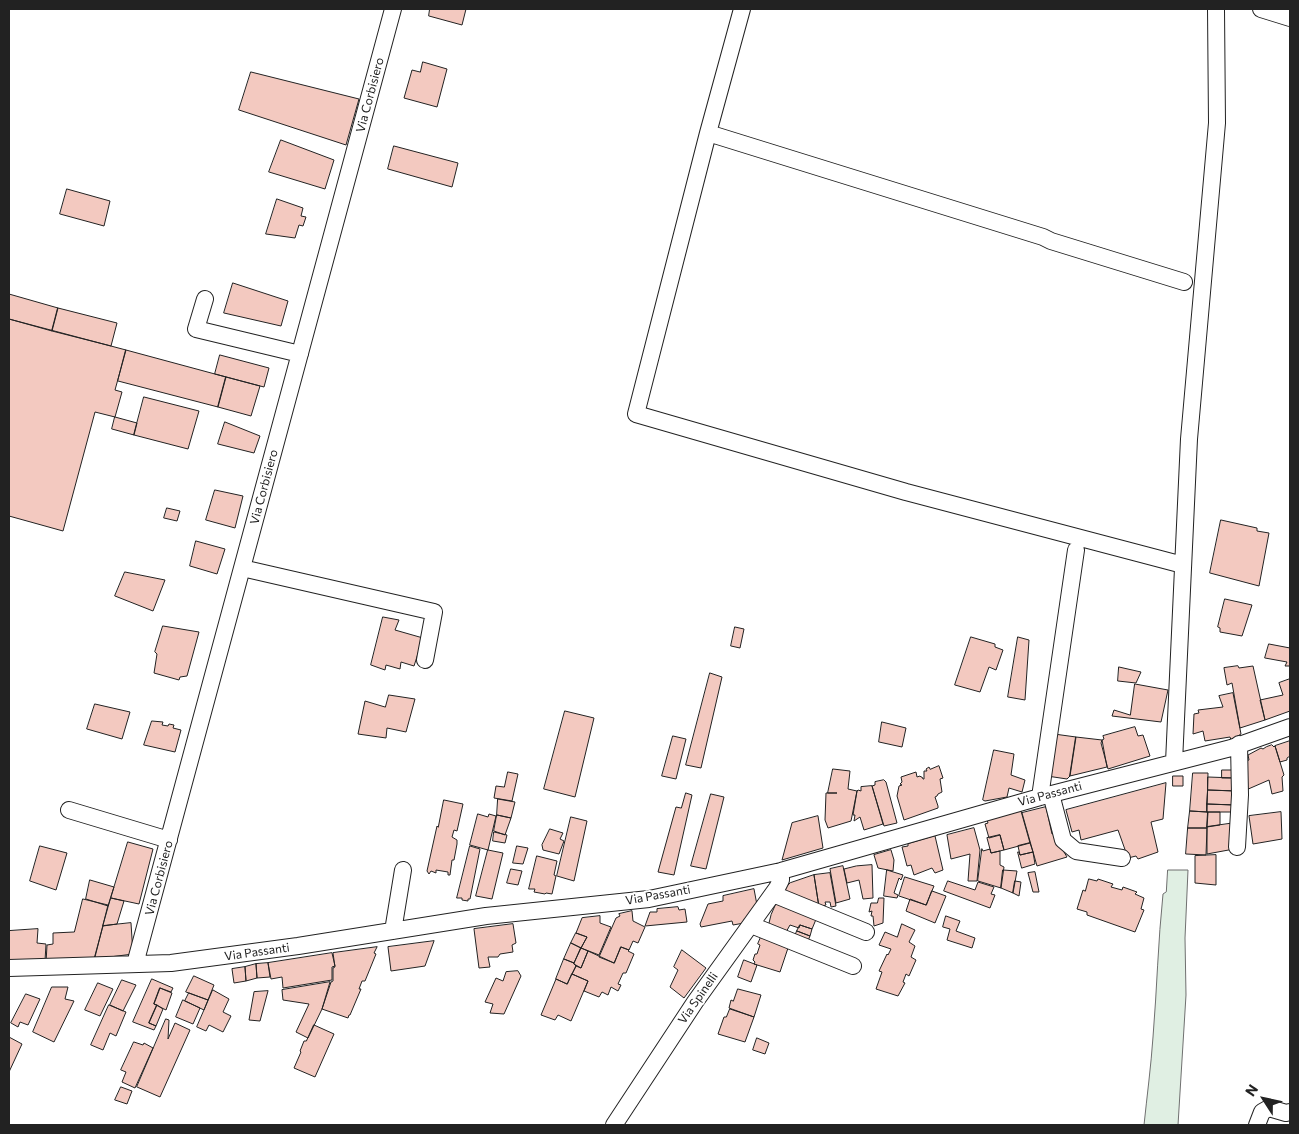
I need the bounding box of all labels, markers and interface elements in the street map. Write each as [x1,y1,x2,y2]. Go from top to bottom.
street label: Via Corbisiero [353,56,387,134]
street label: Via Corbisiero [247,448,281,526]
street label: Via Passanti [1016,779,1084,809]
street label: Via Corbisiero [142,839,176,917]
street label: Via Passanti [624,882,692,908]
street label: Via Passanti [223,940,291,964]
street label: Via Spinelli [675,969,721,1027]
north arrow [1239,1074,1289,1124]
text: N [1241,1081,1261,1099]

